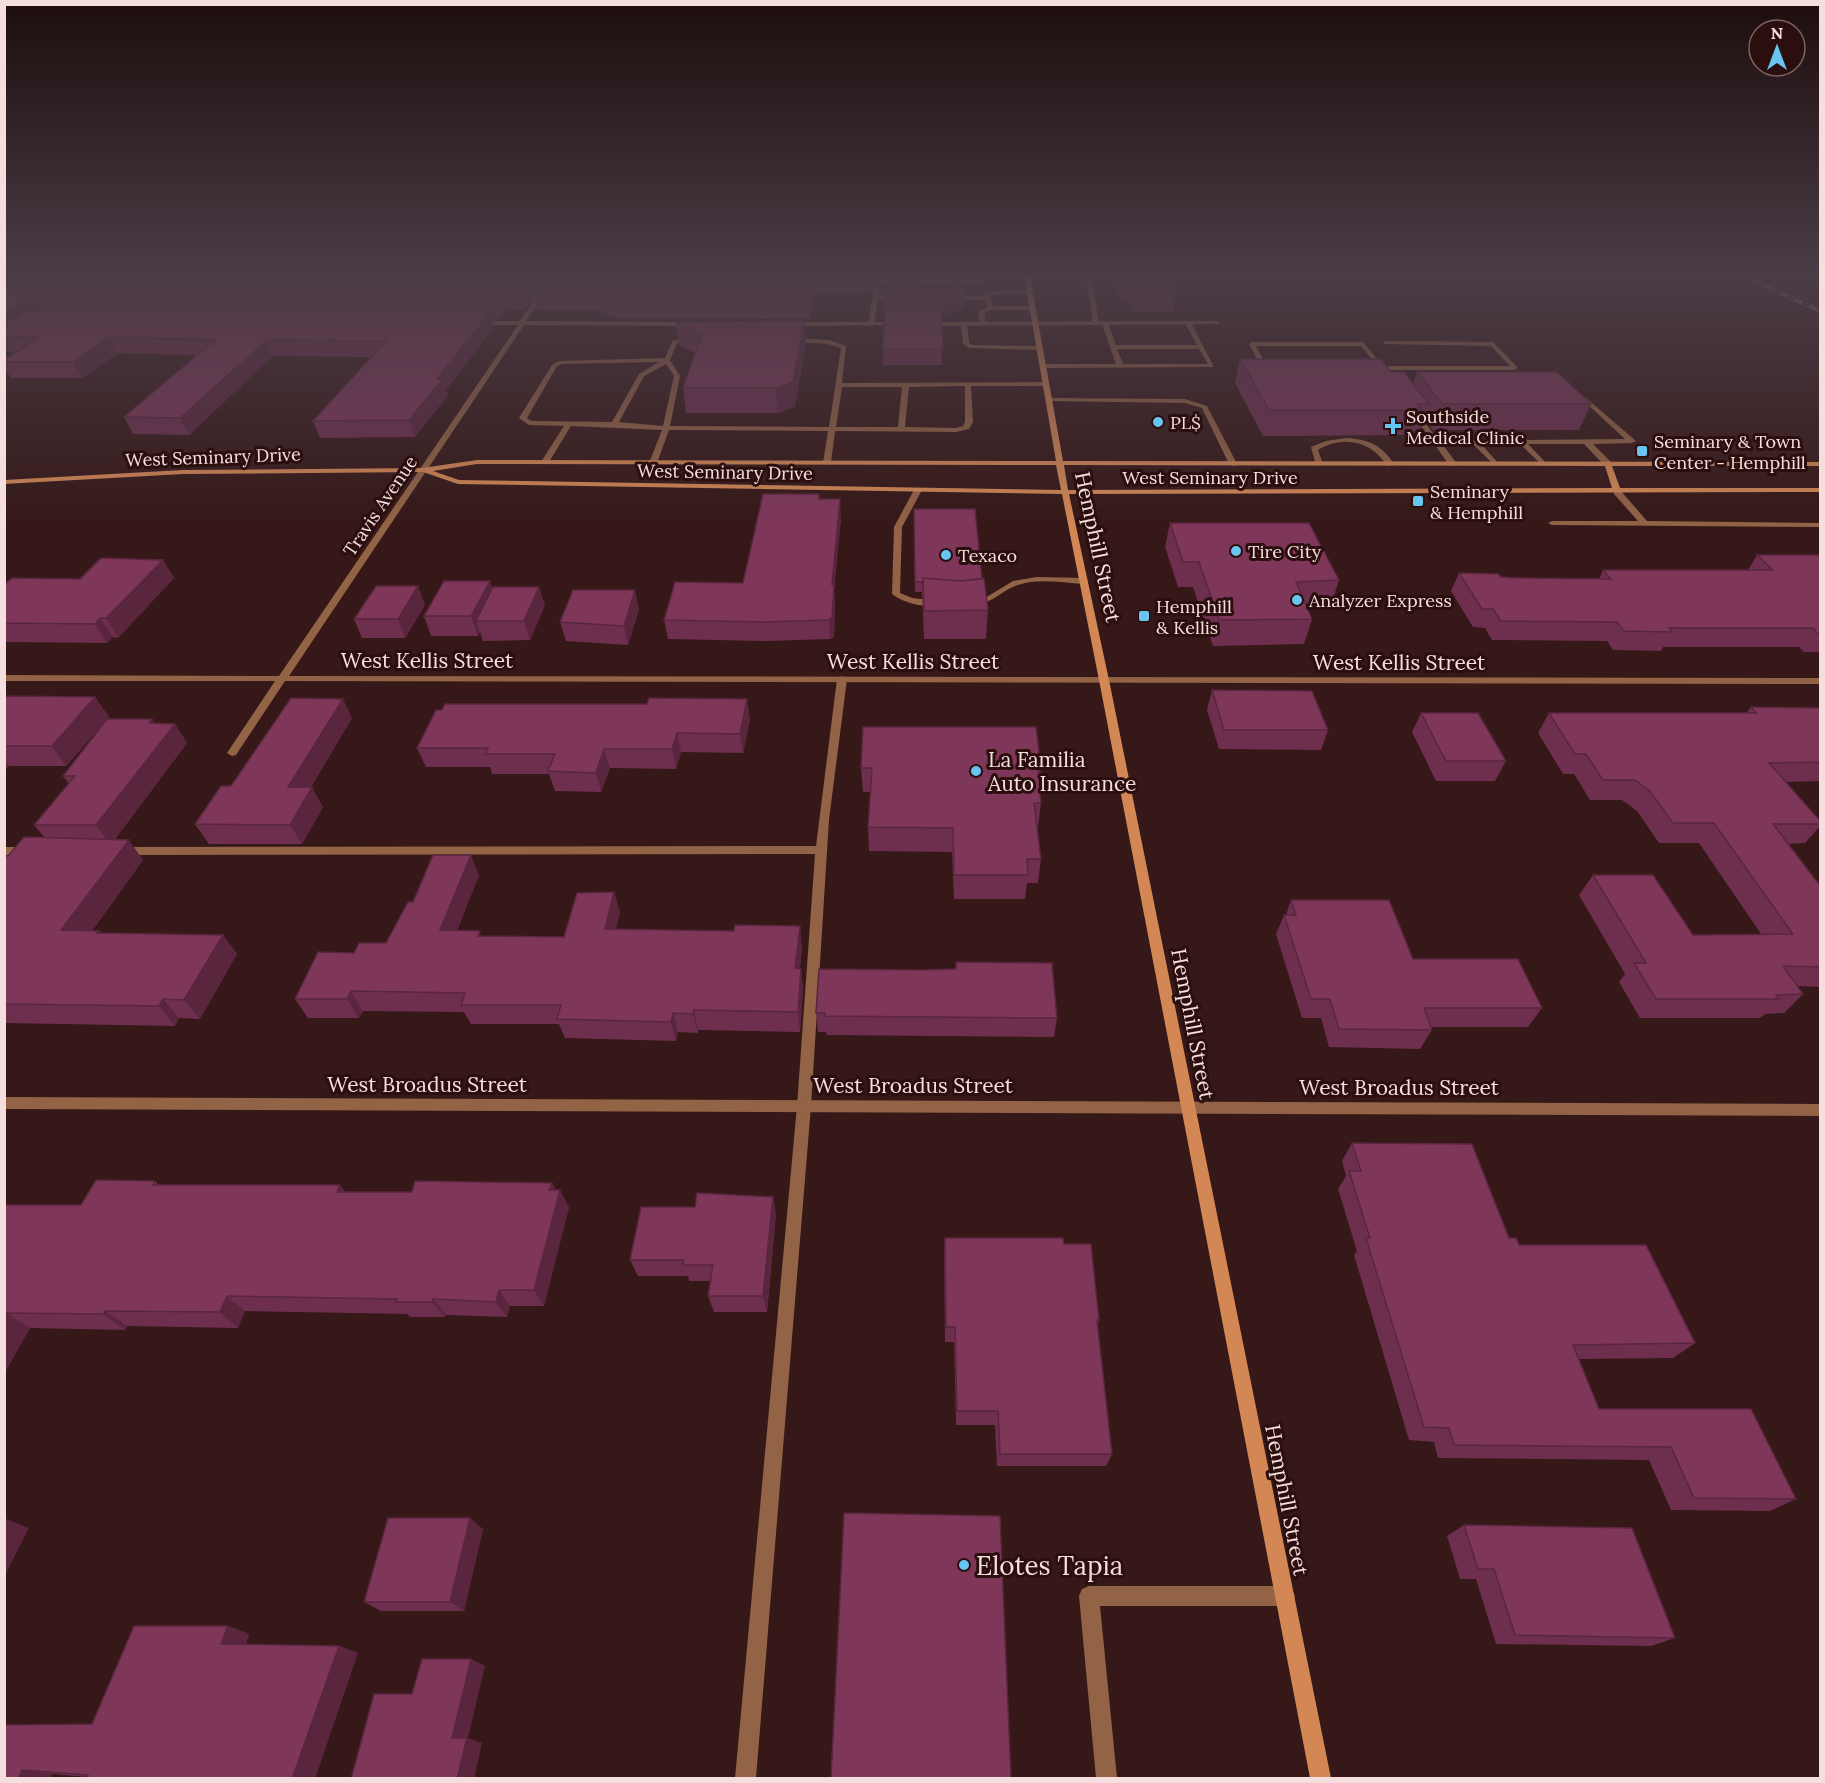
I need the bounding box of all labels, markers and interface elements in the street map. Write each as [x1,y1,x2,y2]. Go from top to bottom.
north arrow [1747,18,1807,78]
text: N [1771,23,1783,43]
place label: Southside Medical Clinic [1406,405,1524,449]
place label: PL$ [1170,411,1201,434]
marker: PL$ [1151,415,1165,429]
marker: Southside Medical Clinic [1384,417,1402,435]
place label: Seminary & Town Center - Hemphill [1654,430,1806,474]
street label: West Seminary Drive [125,442,301,472]
marker: Seminary & Town Center - Hemphill [1635,444,1649,458]
street label: Travis Avenue [338,451,422,561]
street label: West Seminary Drive [637,459,813,485]
street label: West Seminary Drive [1122,466,1298,489]
street label: Hemphill Street [1069,469,1127,626]
place label: Seminary & Hemphill [1430,480,1523,524]
marker: Seminary & Hemphill [1411,494,1425,508]
place label: Tire City [1248,540,1322,563]
place label: Texaco [958,544,1017,567]
marker: Tire City [1229,544,1243,558]
marker: Texaco [939,548,953,562]
place label: Analyzer Express [1308,589,1452,612]
marker: Analyzer Express [1290,593,1304,607]
place label: Hemphill & Kellis [1156,595,1232,639]
marker: Hemphill & Kellis [1137,609,1151,623]
street label: West Kellis Street [341,647,514,674]
street label: West Kellis Street [827,648,1000,675]
street label: West Kellis Street [1313,649,1486,676]
place label: La Familia Auto Insurance [987,746,1136,797]
marker: La Familia Auto Insurance [969,764,983,778]
street label: Hemphill Street [1165,946,1221,1103]
street label: West Broadus Street [327,1071,528,1098]
street label: West Broadus Street [813,1072,1014,1099]
street label: West Broadus Street [1299,1074,1500,1101]
street label: Hemphill Street [1259,1422,1315,1579]
place label: Elotes Tapia [976,1549,1123,1582]
marker: Elotes Tapia [957,1558,971,1572]

